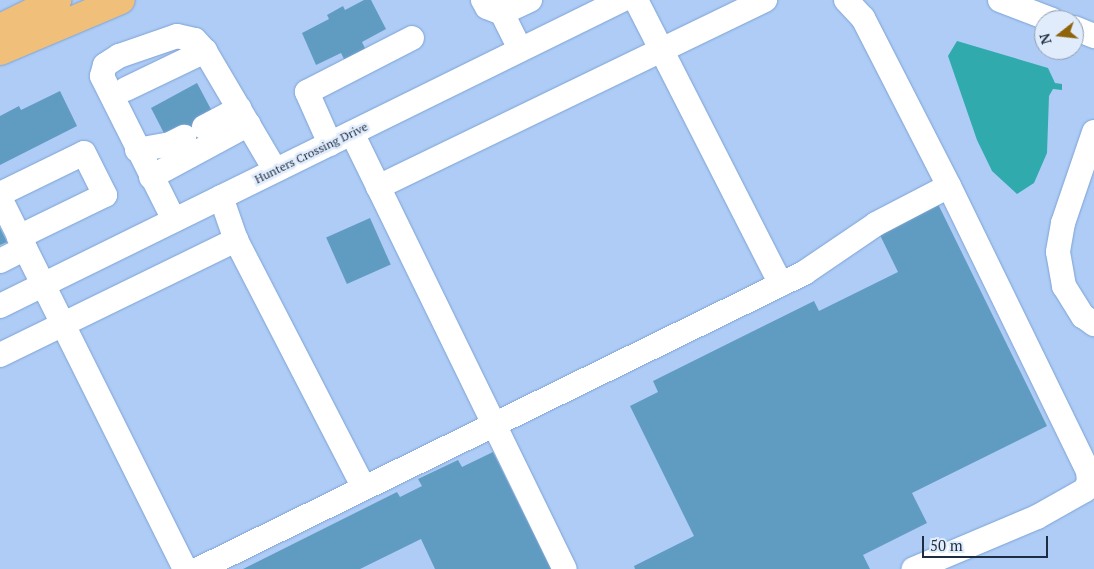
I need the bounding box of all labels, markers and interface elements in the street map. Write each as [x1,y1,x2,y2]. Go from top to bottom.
north arrow [1034,10,1084,60]
text: N [1034,31,1056,47]
street label: Hunters Crossing Drive [252,119,370,187]
scale bar [924,526,1050,558]
text: 50 m [930,535,963,555]

